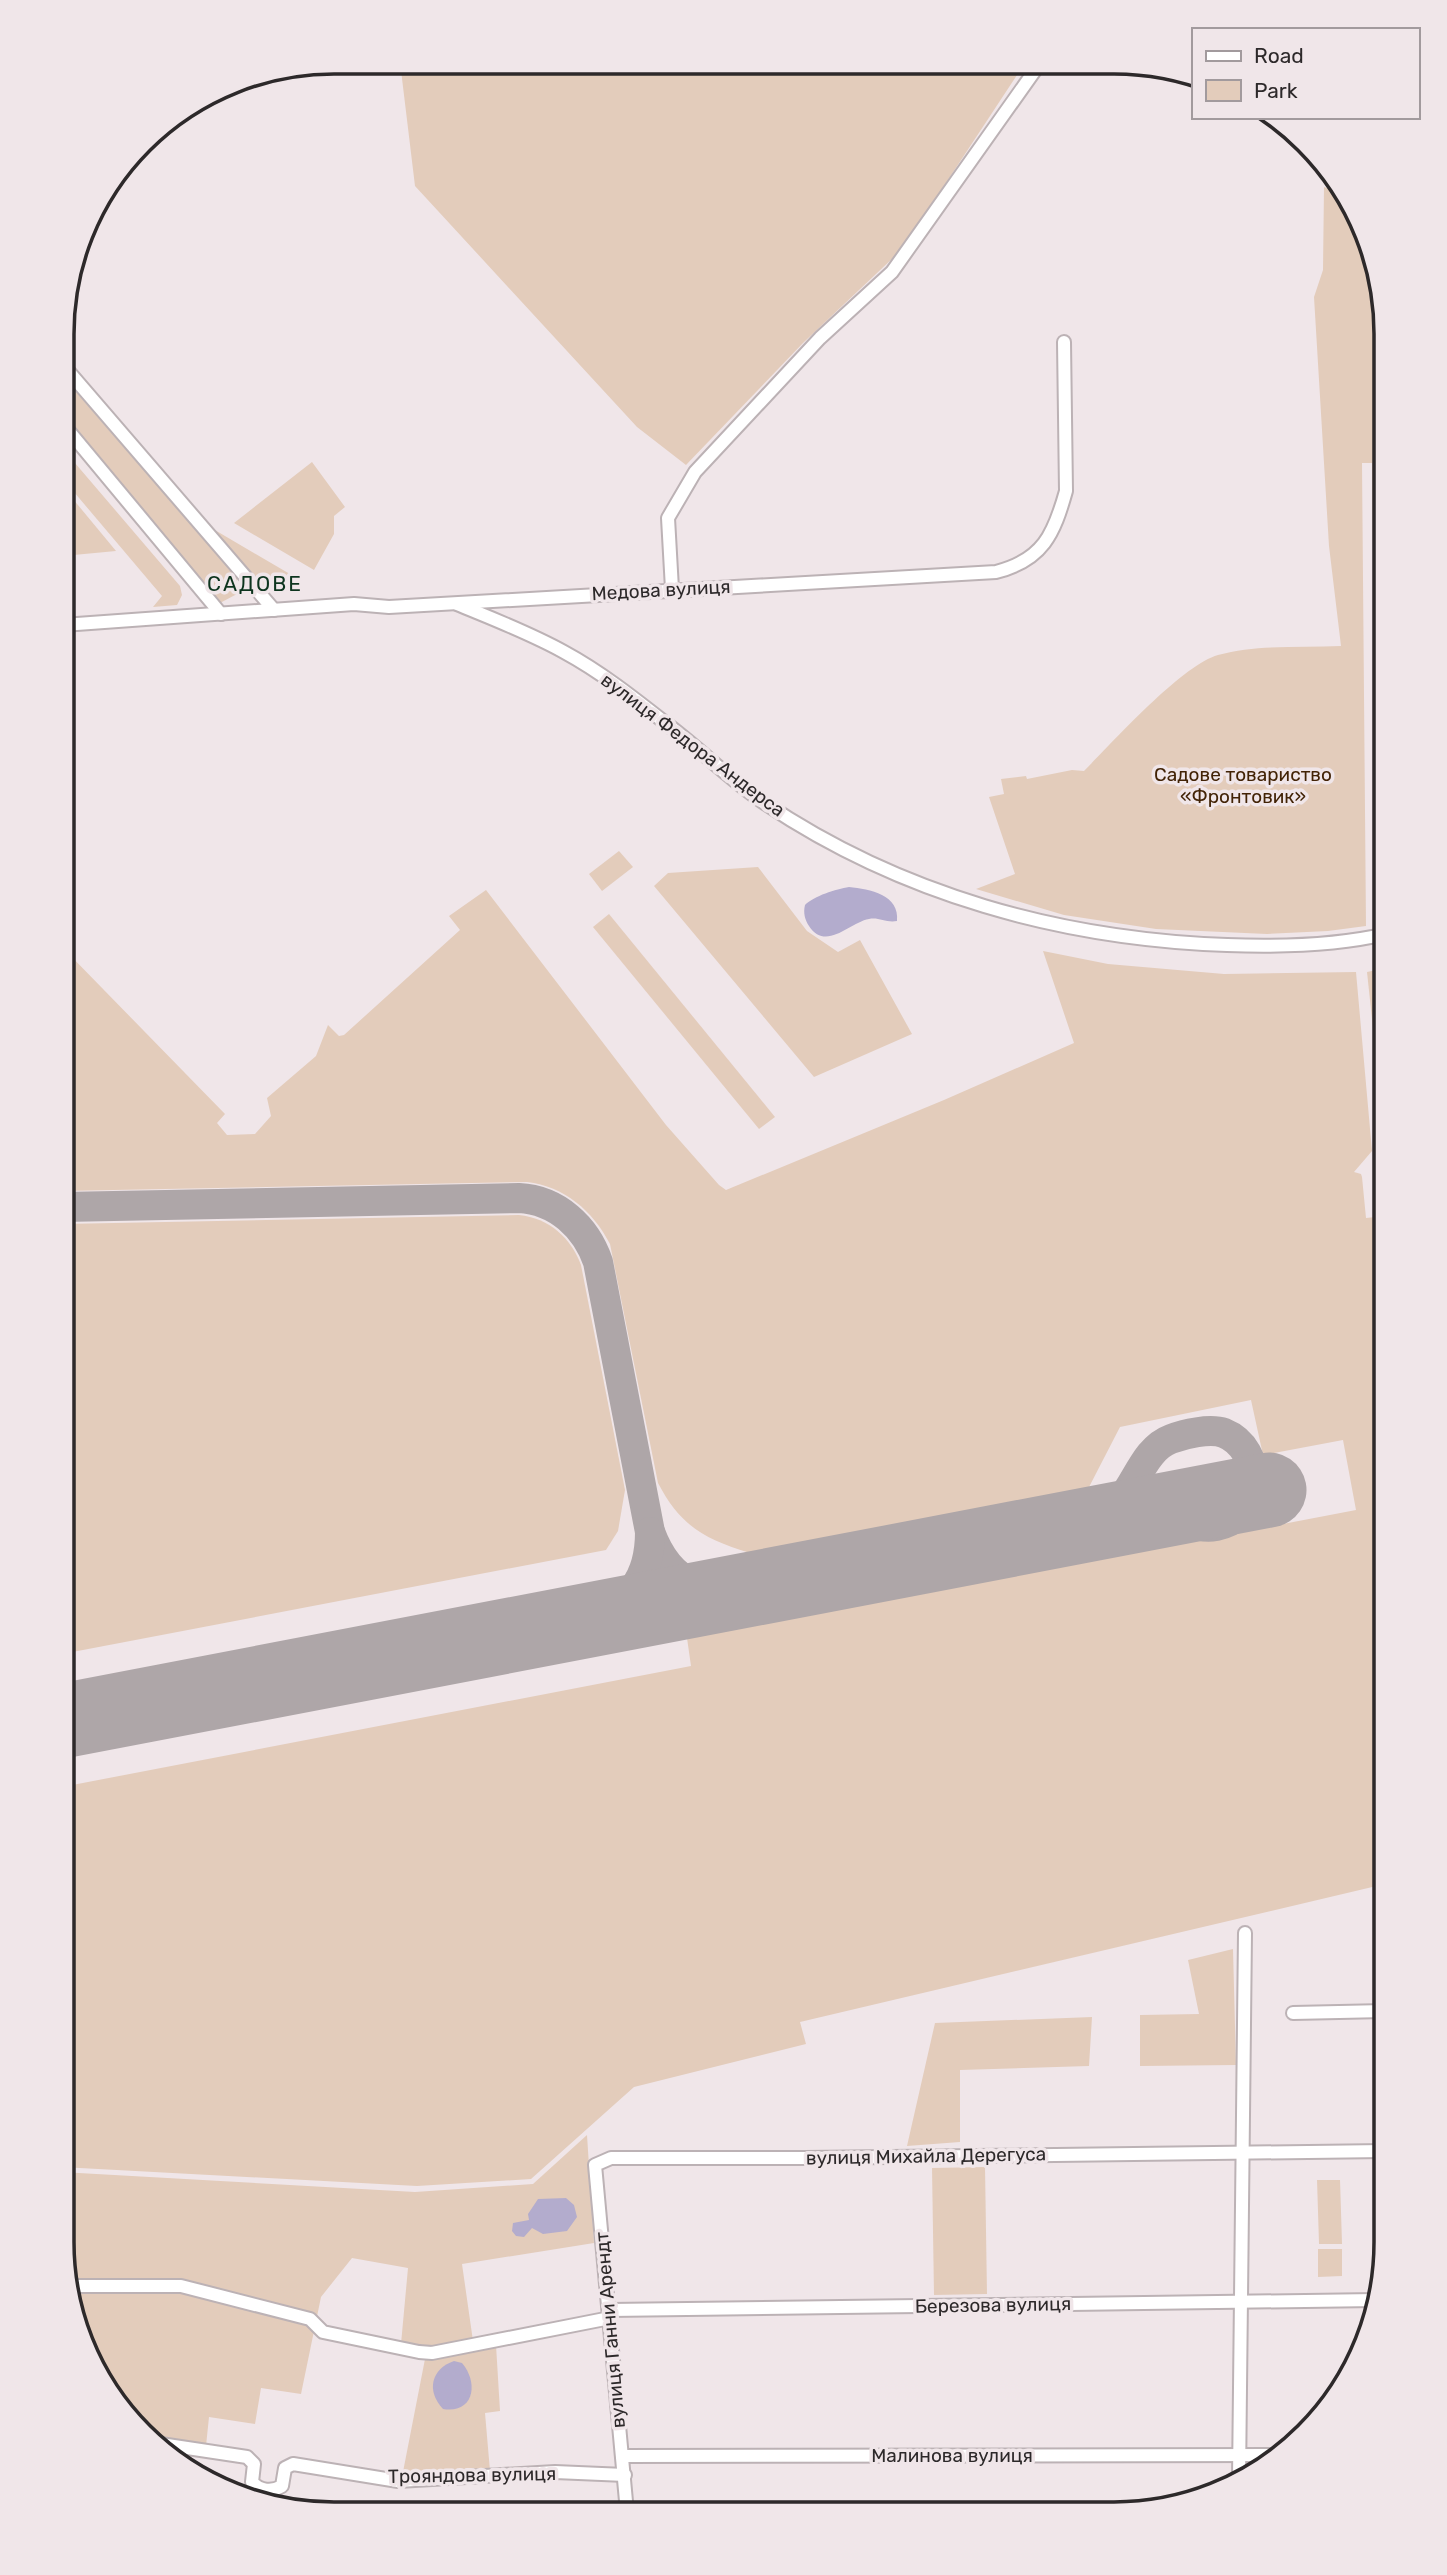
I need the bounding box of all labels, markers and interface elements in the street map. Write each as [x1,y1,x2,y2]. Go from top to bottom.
legend [1192,28,1419,119]
text: Road [1254,43,1304,68]
text: Park [1254,78,1298,103]
district label: САДОВЕ [207,571,303,596]
street label: Медова вулиця [591,575,731,605]
street label: вулиця Федора Андерса [597,668,789,822]
park label: Садове товариство «Фронтовик» [1154,763,1332,808]
street label: вулиця Михайла Дерегуса [806,2142,1046,2170]
street label: вулиця Ганни Арендт [590,2231,630,2429]
street label: Березова вулиця [915,2292,1071,2318]
street label: Малинова вулиця [871,2444,1033,2467]
street label: Трояндова вулиця [388,2462,556,2488]

